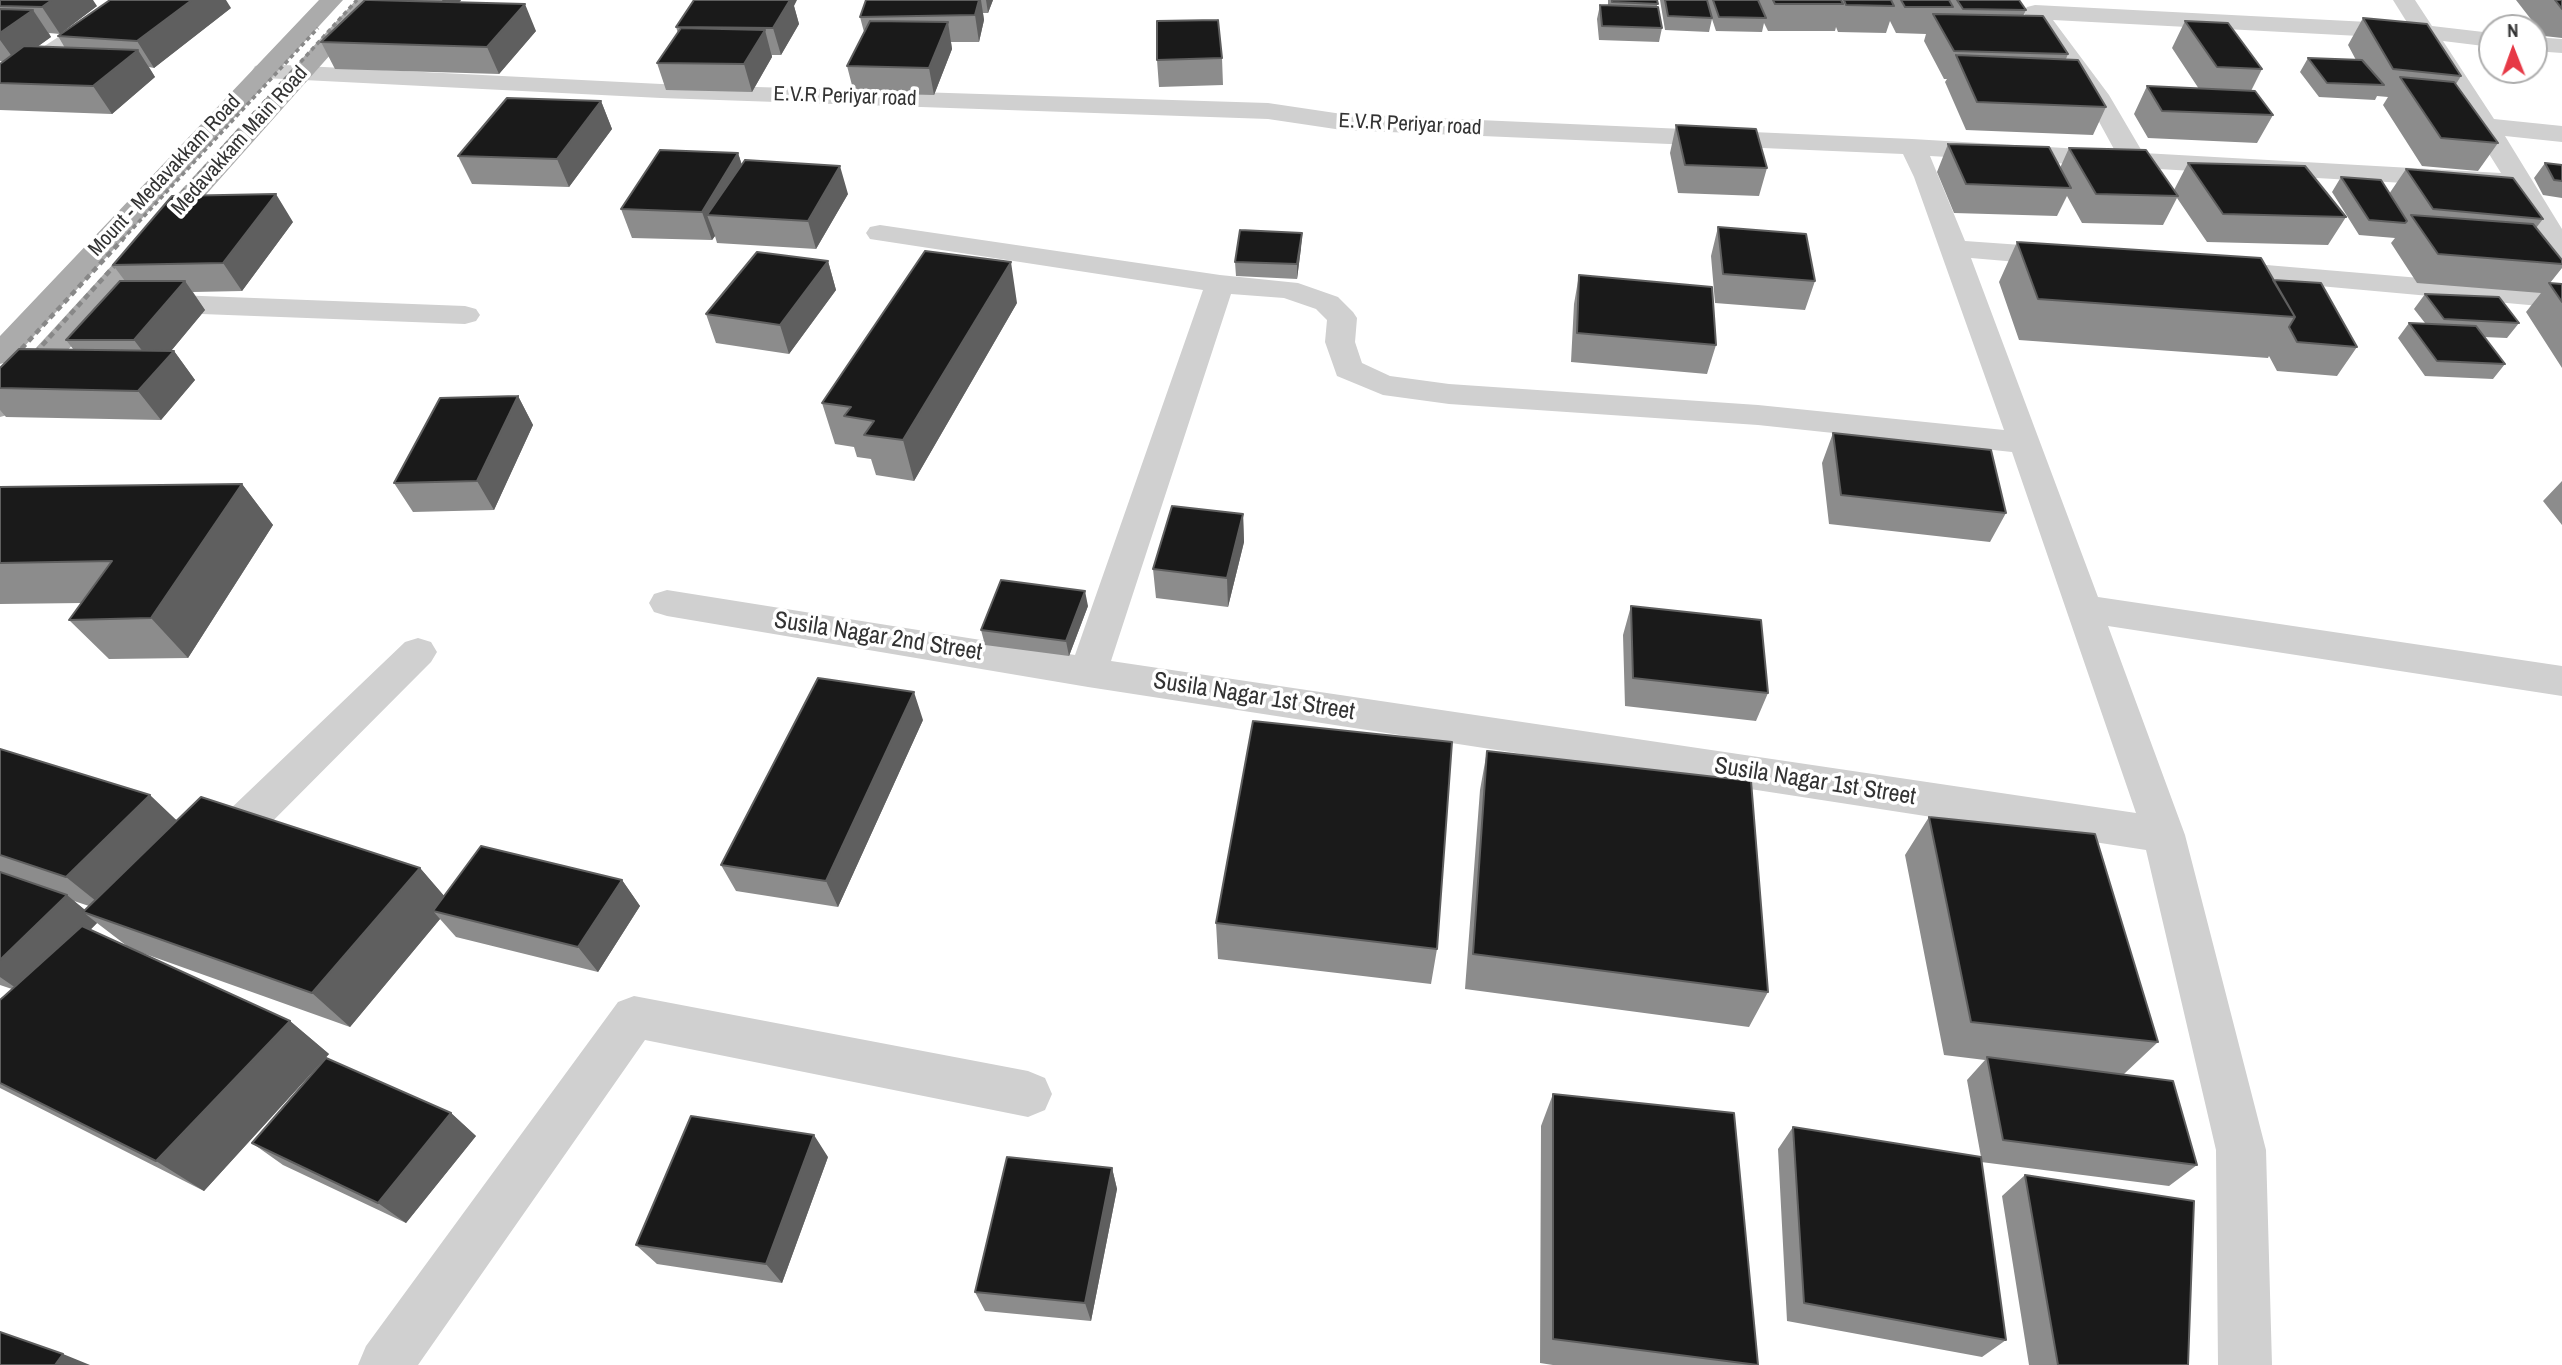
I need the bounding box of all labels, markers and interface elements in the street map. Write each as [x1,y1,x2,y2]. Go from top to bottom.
north arrow [2478,14,2548,84]
text: N [2507,17,2519,43]
street label: Medavakkam Main Road [167,61,313,221]
street label: E.V.R Periyar road [773,82,917,112]
street label: Mount - Medavakkam Road [84,90,246,262]
street label: E.V.R Periyar road [1338,109,1482,141]
street label: Susila Nagar 2nd Street [772,606,984,668]
street label: Susila Nagar 1st Street [1151,667,1357,727]
street label: Susila Nagar 1st Street [1712,752,1918,812]

